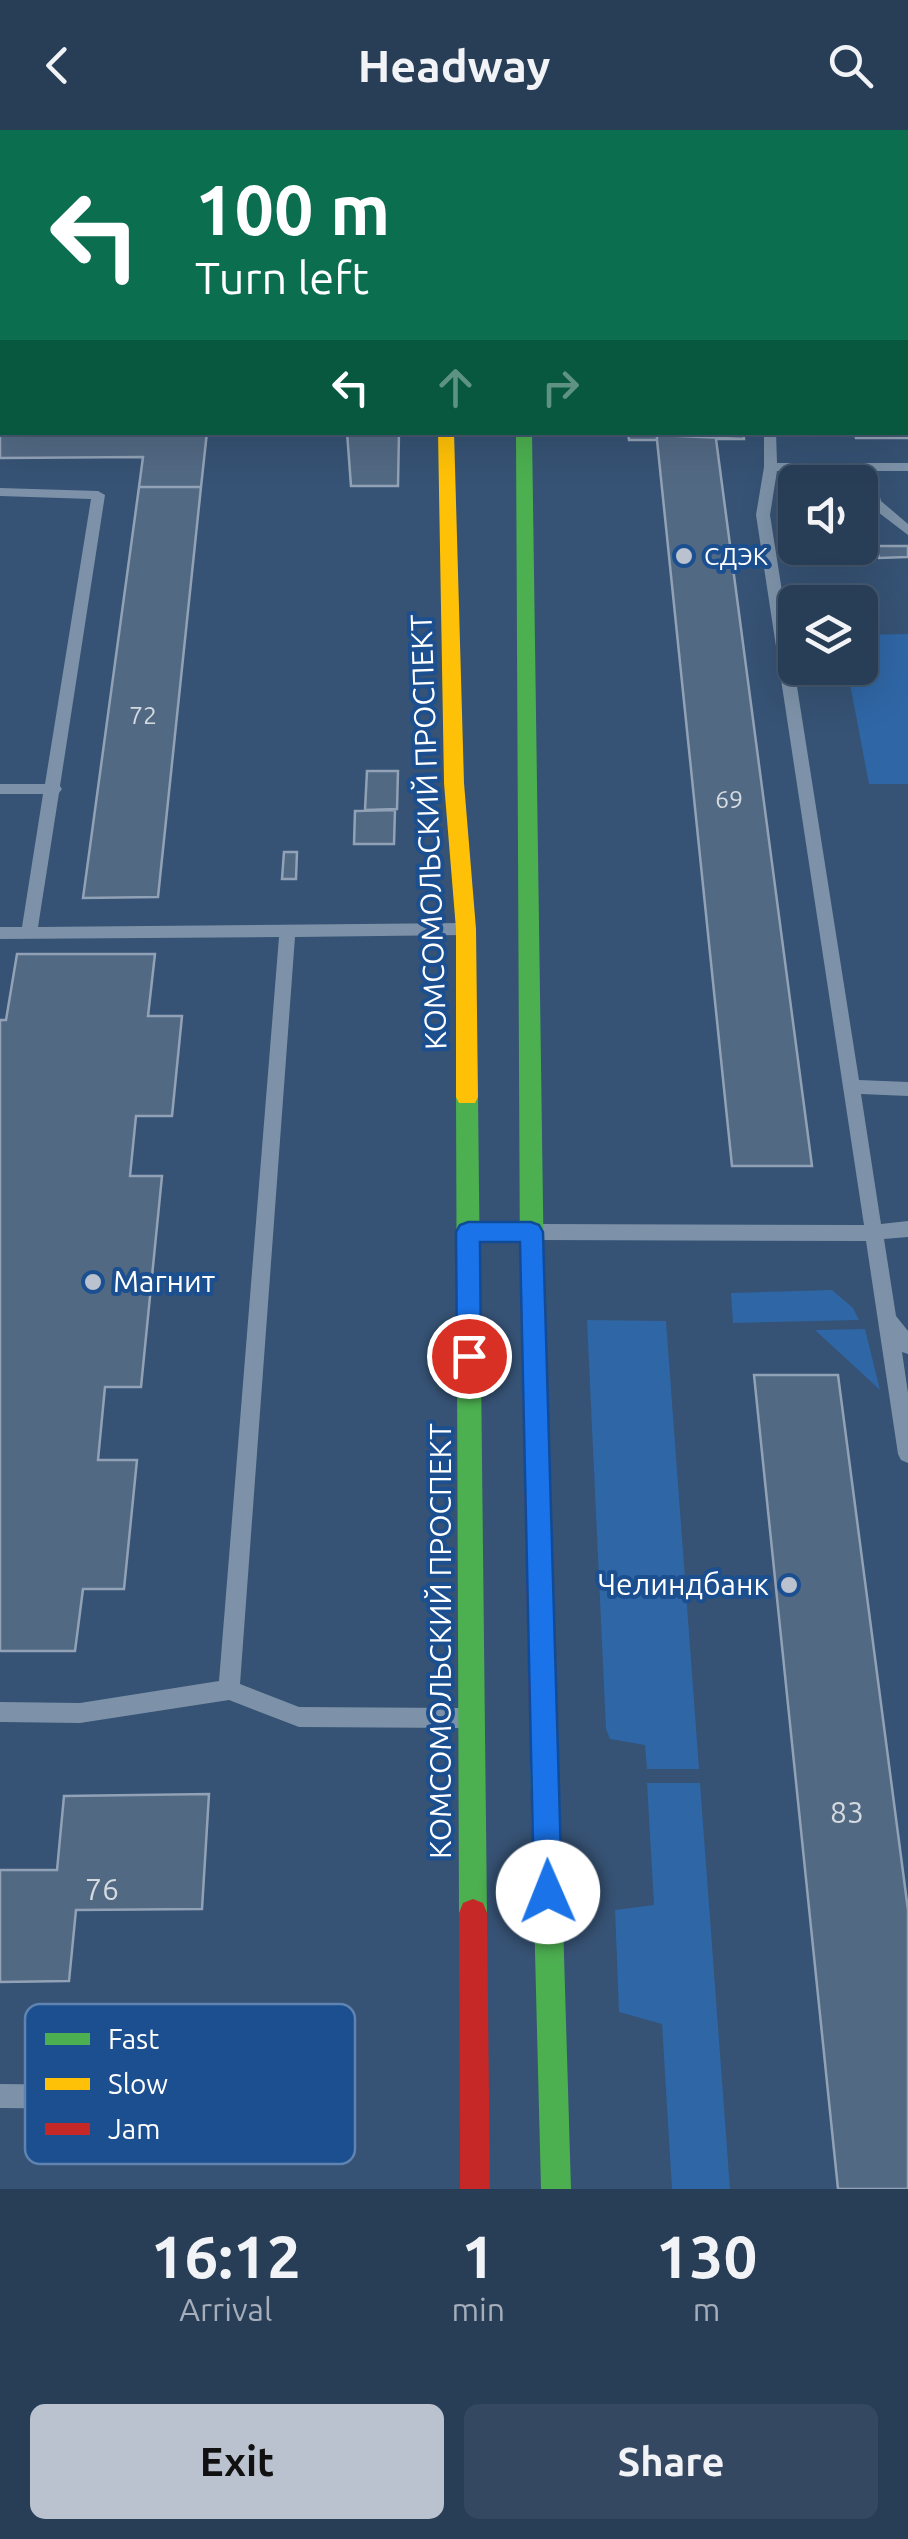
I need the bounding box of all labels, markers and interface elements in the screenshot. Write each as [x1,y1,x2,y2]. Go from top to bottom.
icon: back [30,38,85,93]
icon: search [823,38,878,93]
text: Headway [358,40,550,91]
icon: left [30,170,160,300]
text: 100 m [195,170,390,248]
text: Turn left [195,252,369,303]
icon: left [323,360,378,415]
icon: ahead [428,360,483,415]
icon: right [533,360,588,415]
map controls [778,465,878,685]
button: sound [778,465,878,565]
place label: СДЭК [704,542,768,570]
marker: СДЭК [673,545,695,567]
button: layers [778,585,878,685]
street label: КОМСОМОЛЬСКИЙ ПРОСПЕКТ [403,613,453,1050]
house number: 72 [129,701,157,729]
house number: 69 [715,785,743,813]
place label: Магнит [113,1264,215,1298]
marker: Магнит [82,1271,104,1293]
pin [427,1314,512,1399]
icon: arrive [442,1329,497,1384]
street label: КОМСОМОЛЬСКИЙ ПРОСПЕКТ [423,1423,457,1859]
place label: Челиндбанк [598,1567,769,1601]
marker: Челиндбанк [778,1574,800,1596]
house number: 83 [830,1795,864,1829]
position arrow [496,1840,600,1944]
house number: 76 [85,1872,119,1906]
legend [25,2004,355,2164]
text: Fast [108,2023,159,2054]
text: Slow [108,2068,168,2099]
text: Jam [108,2113,160,2144]
text: 16:12 [151,2222,301,2289]
text: 1 [461,2222,495,2289]
text: 130 [656,2222,757,2289]
text: Arrival [179,2291,272,2327]
text: min [451,2291,505,2327]
text: m [693,2291,720,2327]
button: Exit [30,2404,444,2519]
button: Share [464,2404,878,2519]

